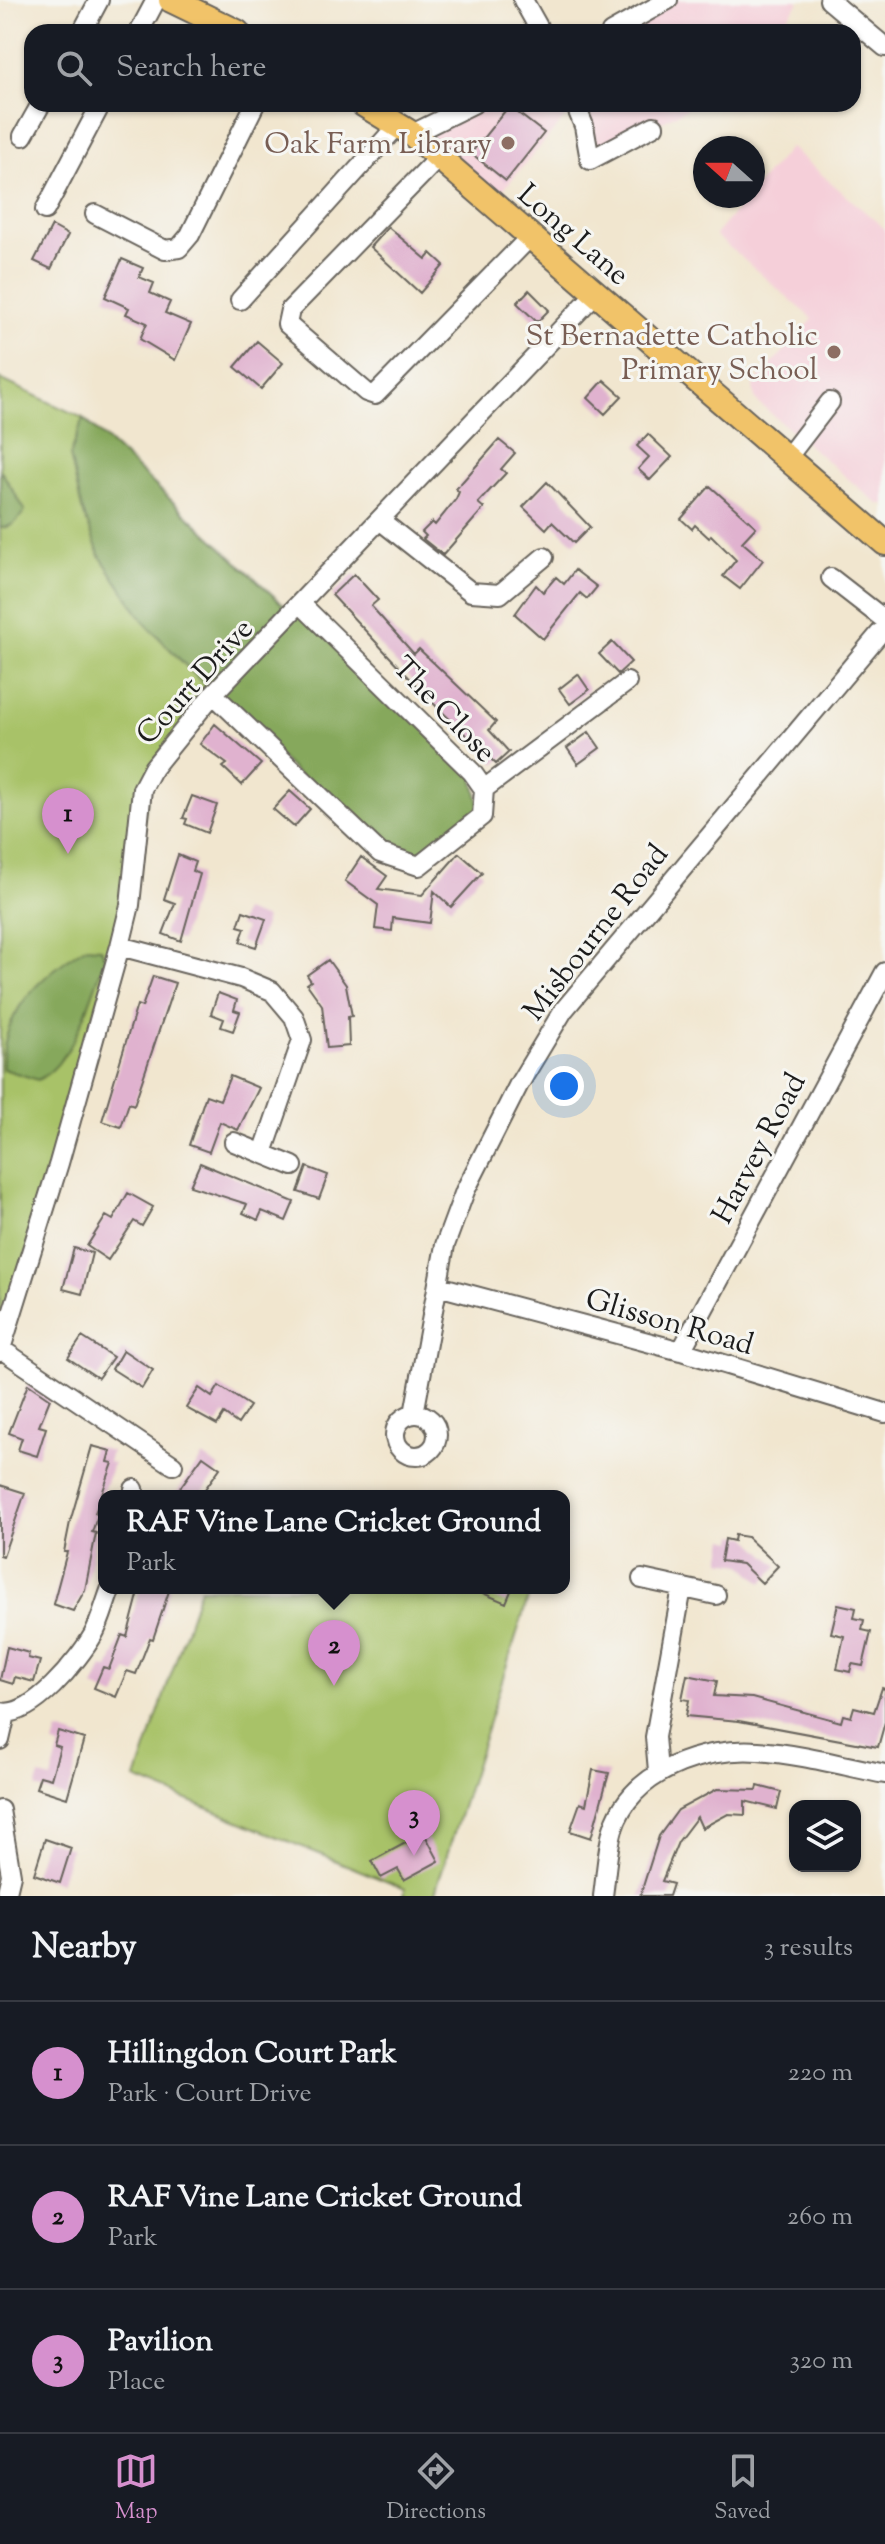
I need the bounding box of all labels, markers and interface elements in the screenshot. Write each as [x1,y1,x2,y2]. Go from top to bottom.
search box [24,24,861,112]
icon: search [52,46,96,90]
text: Search here [116,47,266,90]
place label: Oak Farm Library [264,124,492,167]
marker: Oak Farm Library [499,134,517,152]
north arrow [693,136,765,208]
street label: Long Lane [507,175,638,297]
place label: St Bernadette Catholic Primary School [525,316,818,393]
marker: St Bernadette Catholic Primary School [825,343,843,361]
street label: Court Drive [127,610,264,755]
street label: The Close [381,648,505,774]
pin: 1 [42,788,94,854]
street label: Misbourne Road [514,836,680,1031]
your location [544,1066,584,1106]
street label: Harvey Road [702,1066,818,1232]
street label: Glisson Road [580,1279,758,1368]
popup [98,1490,570,1594]
text: RAF Vine Lane Cricket Ground [127,1502,541,1545]
text: Park [127,1545,177,1582]
pin: 2 [308,1620,360,1686]
pin: 3 [388,1790,440,1856]
map controls [789,1800,861,1872]
button: layers [789,1800,861,1872]
text: Nearby [32,1924,137,1973]
text: 3 results [764,1930,853,1967]
text: Hillingdon Court Park [108,2033,397,2076]
text: 1 [54,2055,62,2092]
text: 220 m [788,2055,853,2092]
text: Park · Court Drive [108,2076,312,2113]
text: RAF Vine Lane Cricket Ground [108,2177,522,2220]
text: 2 [52,2199,64,2236]
text: 260 m [787,2199,853,2236]
text: Park [108,2220,158,2257]
text: Pavilion [108,2321,213,2364]
text: 3 [53,2343,63,2380]
text: 320 m [790,2343,853,2380]
text: Place [108,2364,165,2401]
tab: Map [114,2449,158,2529]
tab: Directions [387,2449,486,2529]
tab: Saved [714,2449,771,2529]

